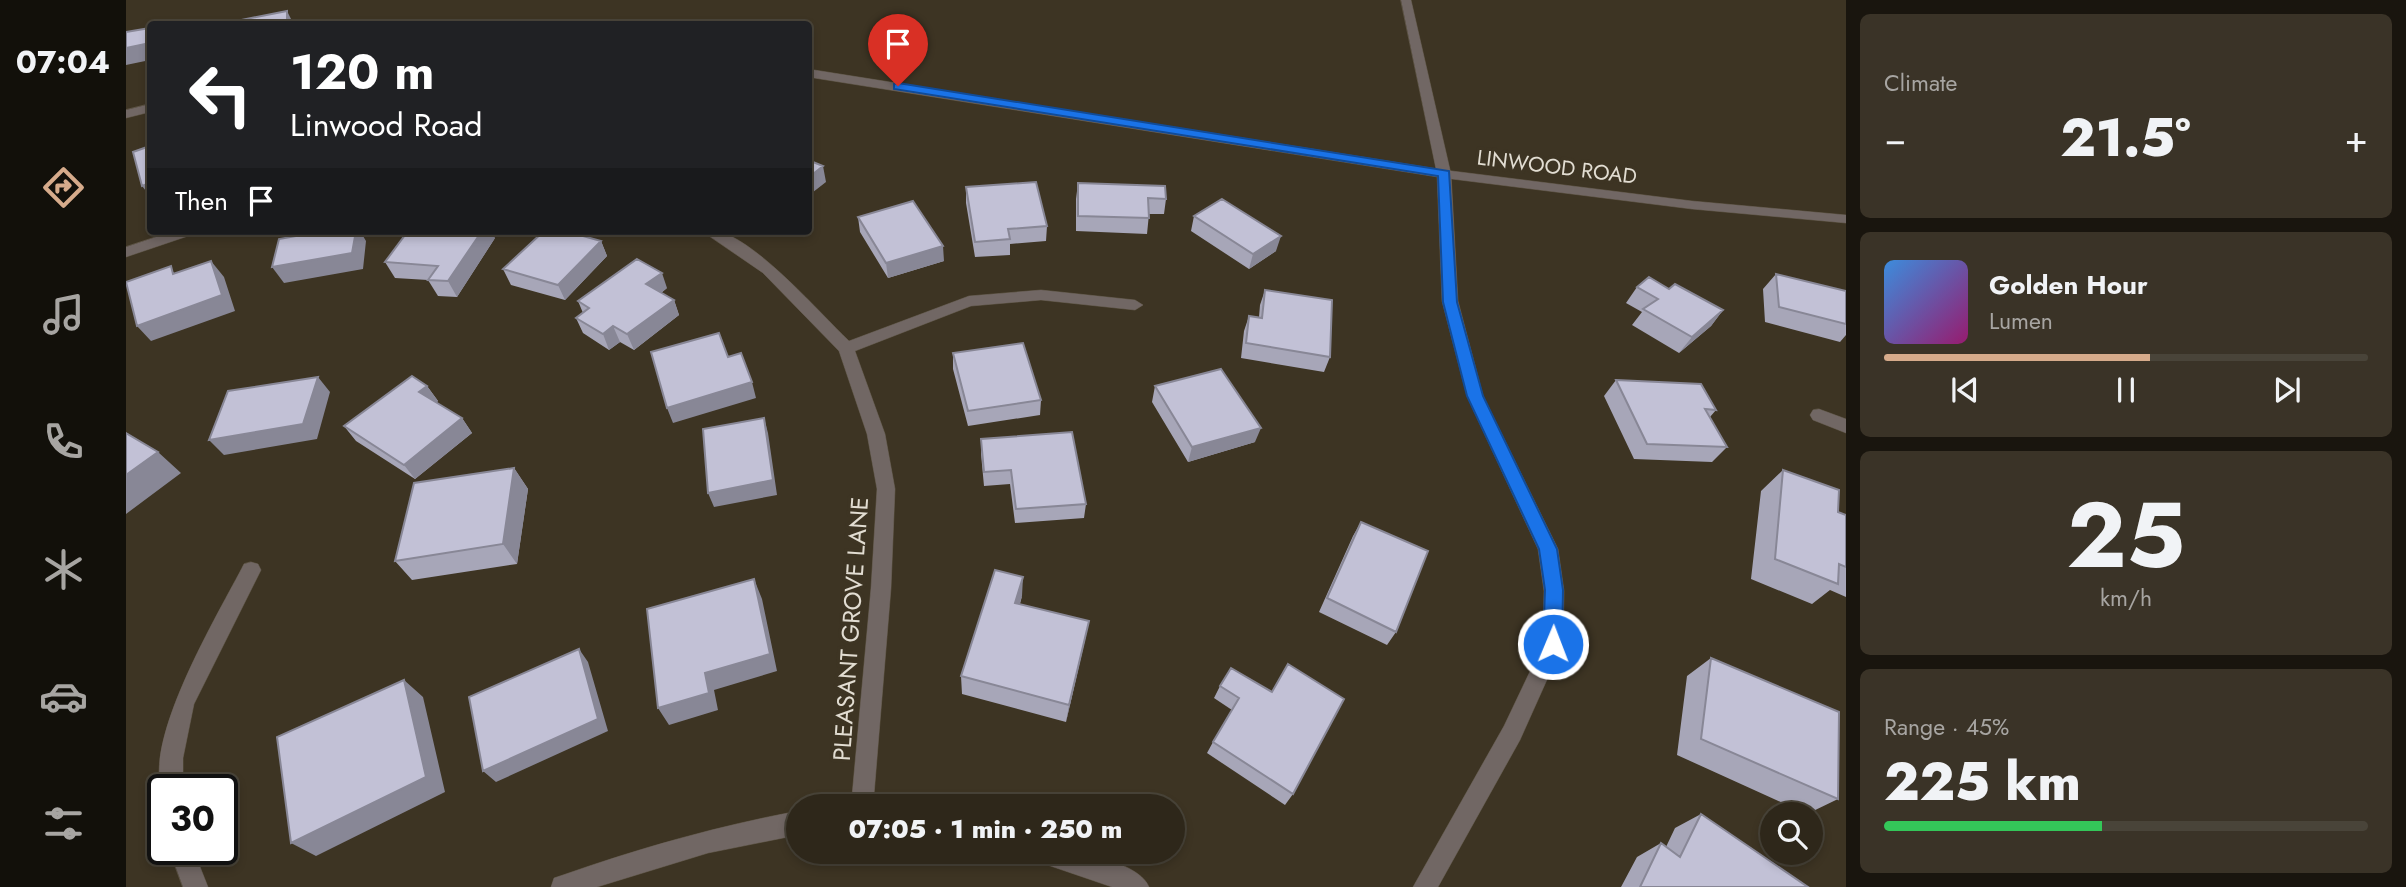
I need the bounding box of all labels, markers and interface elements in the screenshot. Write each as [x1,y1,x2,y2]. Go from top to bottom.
pin [868,14,928,86]
icon: arrive [879,25,917,63]
text: 120 m [290,37,434,107]
text: 07:04 [16,39,110,85]
icon: left [175,49,266,140]
text: Climate [1884,66,1957,100]
text: 21.5° [2060,100,2191,176]
text: Linwood Road [290,102,482,148]
text: − [1884,111,1906,166]
text: + [2345,111,2368,166]
street label: LINWOOD ROAD [1475,142,1639,192]
icon: directions [39,163,88,212]
text: Then [175,182,228,220]
icon: arrive [242,182,280,220]
text: Golden Hour [1989,266,2148,304]
icon: music [39,290,88,339]
text: Lumen [1989,304,2053,338]
icon: previous [1946,371,1984,409]
icon: pause [2107,371,2145,409]
icon: next [2268,371,2306,409]
icon: phone [39,417,88,466]
text: 25 [2067,470,2185,601]
street label: PLEASANT GROVE LANE [824,496,877,762]
icon: climate [39,545,88,594]
text: km/h [2100,581,2152,615]
position arrow [1516,607,1590,681]
icon: car [39,672,88,721]
text: Range · 45% [1884,710,2009,744]
text: 225 km [1884,744,2081,820]
speed limit sign: 30 [147,774,238,865]
icon: filters [39,799,88,848]
map controls [1760,802,1823,865]
button: search [1760,802,1823,865]
text: 07:05 · 1 min · 250 m [849,810,1123,848]

